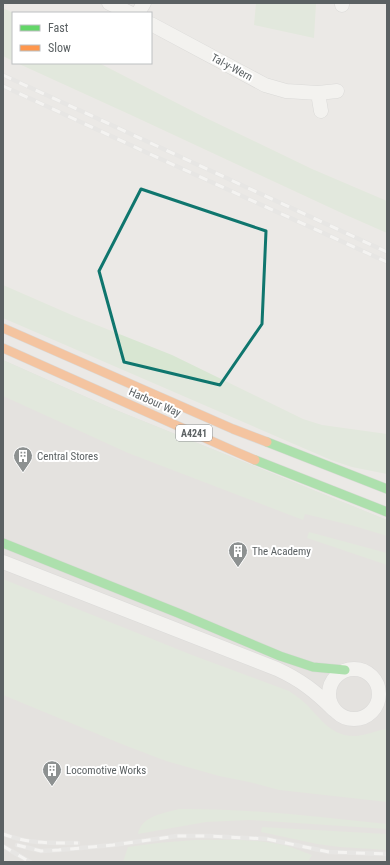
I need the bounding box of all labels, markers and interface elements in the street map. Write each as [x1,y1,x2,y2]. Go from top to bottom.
legend [12,12,152,64]
text: Fast [48,21,69,35]
text: Slow [48,41,71,55]
street label: Tal-y-Wern [209,51,255,84]
street label: Harbour Way [127,385,183,420]
road number: A4241 [176,425,212,441]
building icon: Central Stores [12,445,34,473]
place label: Central Stores [37,450,98,463]
building icon: The Academy [227,540,249,568]
place label: The Academy [252,545,311,558]
building icon: Locomotive Works [41,759,63,787]
place label: Locomotive Works [66,764,146,777]

